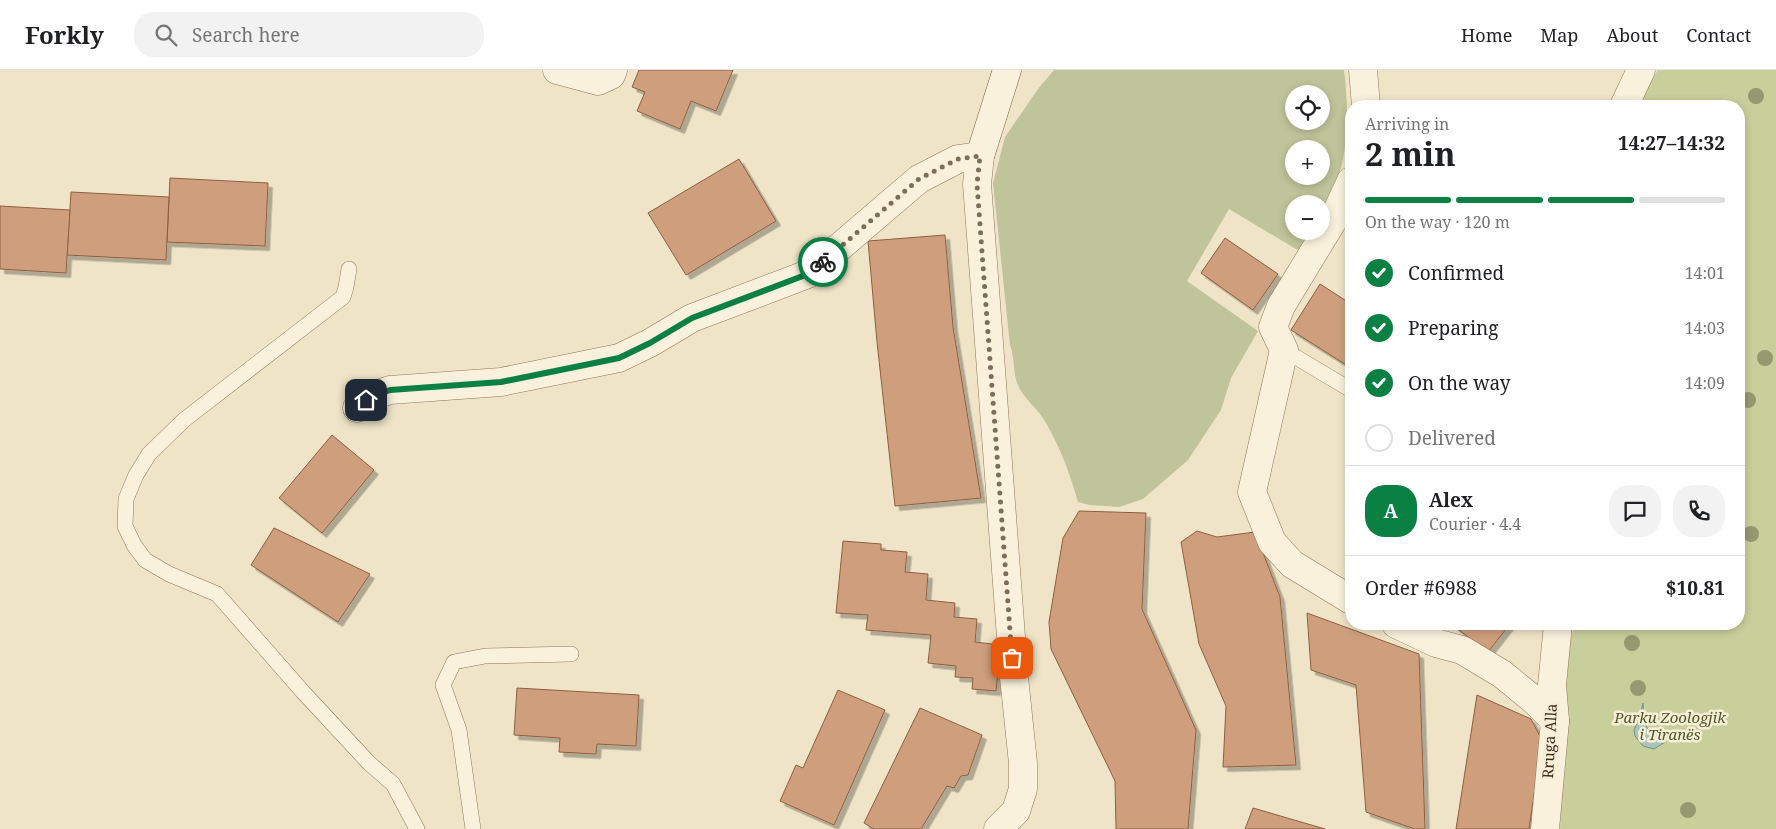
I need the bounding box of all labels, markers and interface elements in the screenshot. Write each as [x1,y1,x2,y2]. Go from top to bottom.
search box [134,12,484,57]
text: Forkly [25,18,104,51]
icon: search [152,21,180,49]
text: Search here [192,22,300,48]
text: Home [1461,23,1512,47]
text: Map [1540,23,1578,47]
text: About [1606,23,1658,47]
text: Contact [1686,23,1751,47]
map controls [1285,85,1330,240]
button: locate [1285,85,1330,130]
text: Arriving in [1365,113,1449,135]
text: 14:27–14:32 [1618,130,1725,156]
text: 2 min [1365,132,1456,175]
button: + [1285,140,1330,185]
button: − [1285,195,1330,240]
text: On the way · 120 m [1365,211,1510,233]
courier [798,237,848,287]
icon: bike [809,248,837,276]
icon: check [1365,259,1393,287]
text: Confirmed [1408,260,1504,286]
text: 14:01 [1685,262,1725,284]
icon: check [1365,314,1393,342]
text: Preparing [1408,315,1498,341]
text: 14:03 [1685,317,1725,339]
icon: check [1365,369,1393,397]
text: On the way [1408,370,1511,396]
text: 14:09 [1685,372,1725,394]
pin [345,379,387,421]
icon: home [352,386,380,414]
text: Delivered [1408,425,1496,451]
button: chat [1609,485,1661,537]
button: phone [1673,485,1725,537]
text: Alex [1429,487,1473,513]
text: A [1384,498,1398,524]
text: Courier · 4.4 [1429,513,1521,535]
text: Order #6988 [1365,575,1477,601]
text: $10.81 [1666,575,1725,601]
pin [991,637,1033,679]
icon: bag [998,644,1026,672]
street label: Rruga Alla [1537,703,1561,779]
park label: Parku Zoologjik i Tiranës [1613,707,1726,744]

